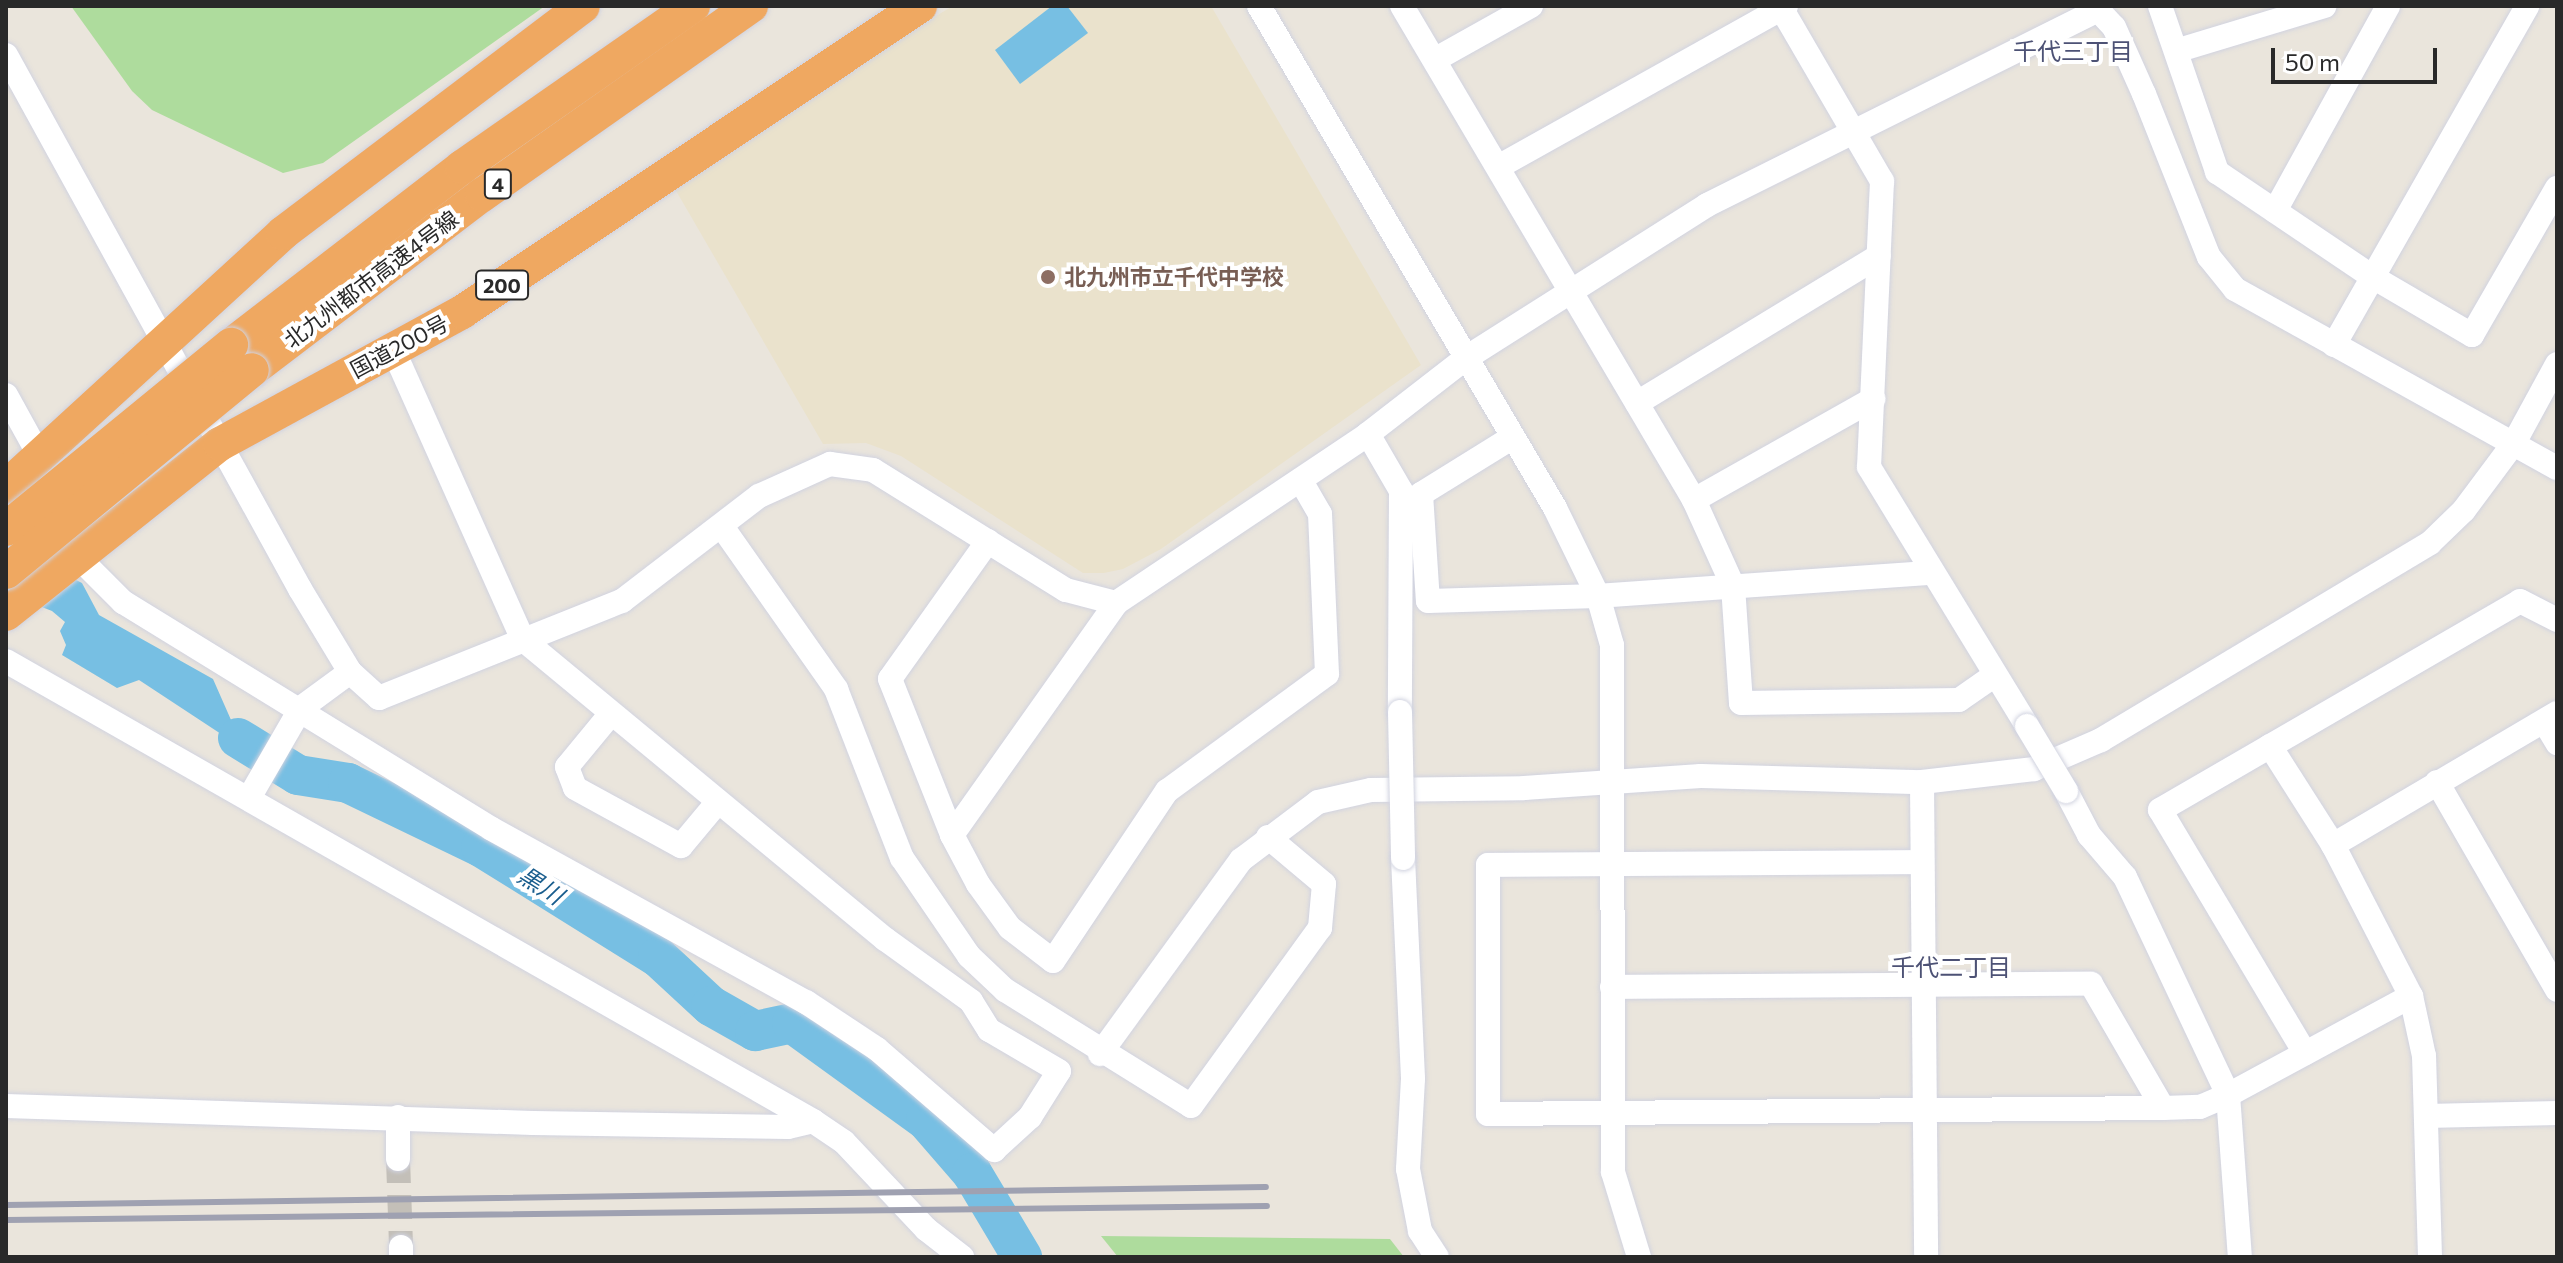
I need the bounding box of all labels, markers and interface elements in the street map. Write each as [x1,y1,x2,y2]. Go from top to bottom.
scale bar [2275,32,2441,82]
district label: 千代三丁目 [2013,37,2133,65]
text: 50 m [2285,47,2340,76]
road number: 4 [482,168,514,200]
street label: 北九州都市高速4号線 [279,205,463,353]
place label: 北九州市立千代中学校 [1064,264,1284,290]
marker: 北九州市立千代中学校 [1039,268,1057,286]
road number: 200 [474,269,530,301]
street label: 国道200号 [346,309,452,383]
water label: 黒川 [513,860,569,910]
district label: 千代二丁目 [1891,953,2011,981]

